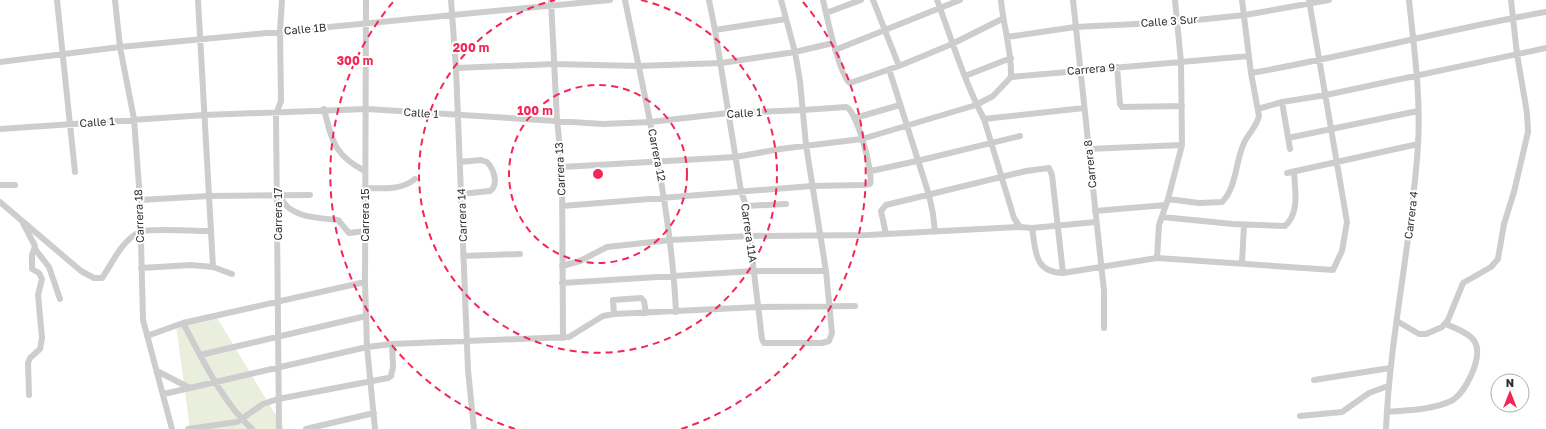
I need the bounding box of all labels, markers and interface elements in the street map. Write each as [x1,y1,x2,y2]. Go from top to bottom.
street label: Calle 3 Sur [1140,12,1199,29]
street label: Calle 1B [283,20,327,37]
text: 200 m [453,40,489,55]
text: 300 m [337,53,373,68]
street label: Carrera 9 [1066,60,1116,77]
text: 100 m [517,103,553,118]
street label: Calle 1 [403,105,439,120]
street label: Calle 1 [726,105,762,120]
street label: Calle 1 [79,114,115,129]
street label: Carrera 12 [646,127,669,182]
street label: Carrera 8 [1080,139,1098,189]
street label: Carrera 13 [552,142,567,196]
centre of rings [591,167,605,181]
street label: Carrera 17 [271,187,284,240]
street label: Carrera 15 [358,188,371,242]
street label: Carrera 14 [454,188,469,242]
street label: Carrera 18 [131,189,146,243]
street label: Carrera 4 [1401,190,1420,240]
street label: Carrera 11A [739,202,760,264]
north arrow [1490,373,1530,413]
text: N [1506,376,1514,389]

